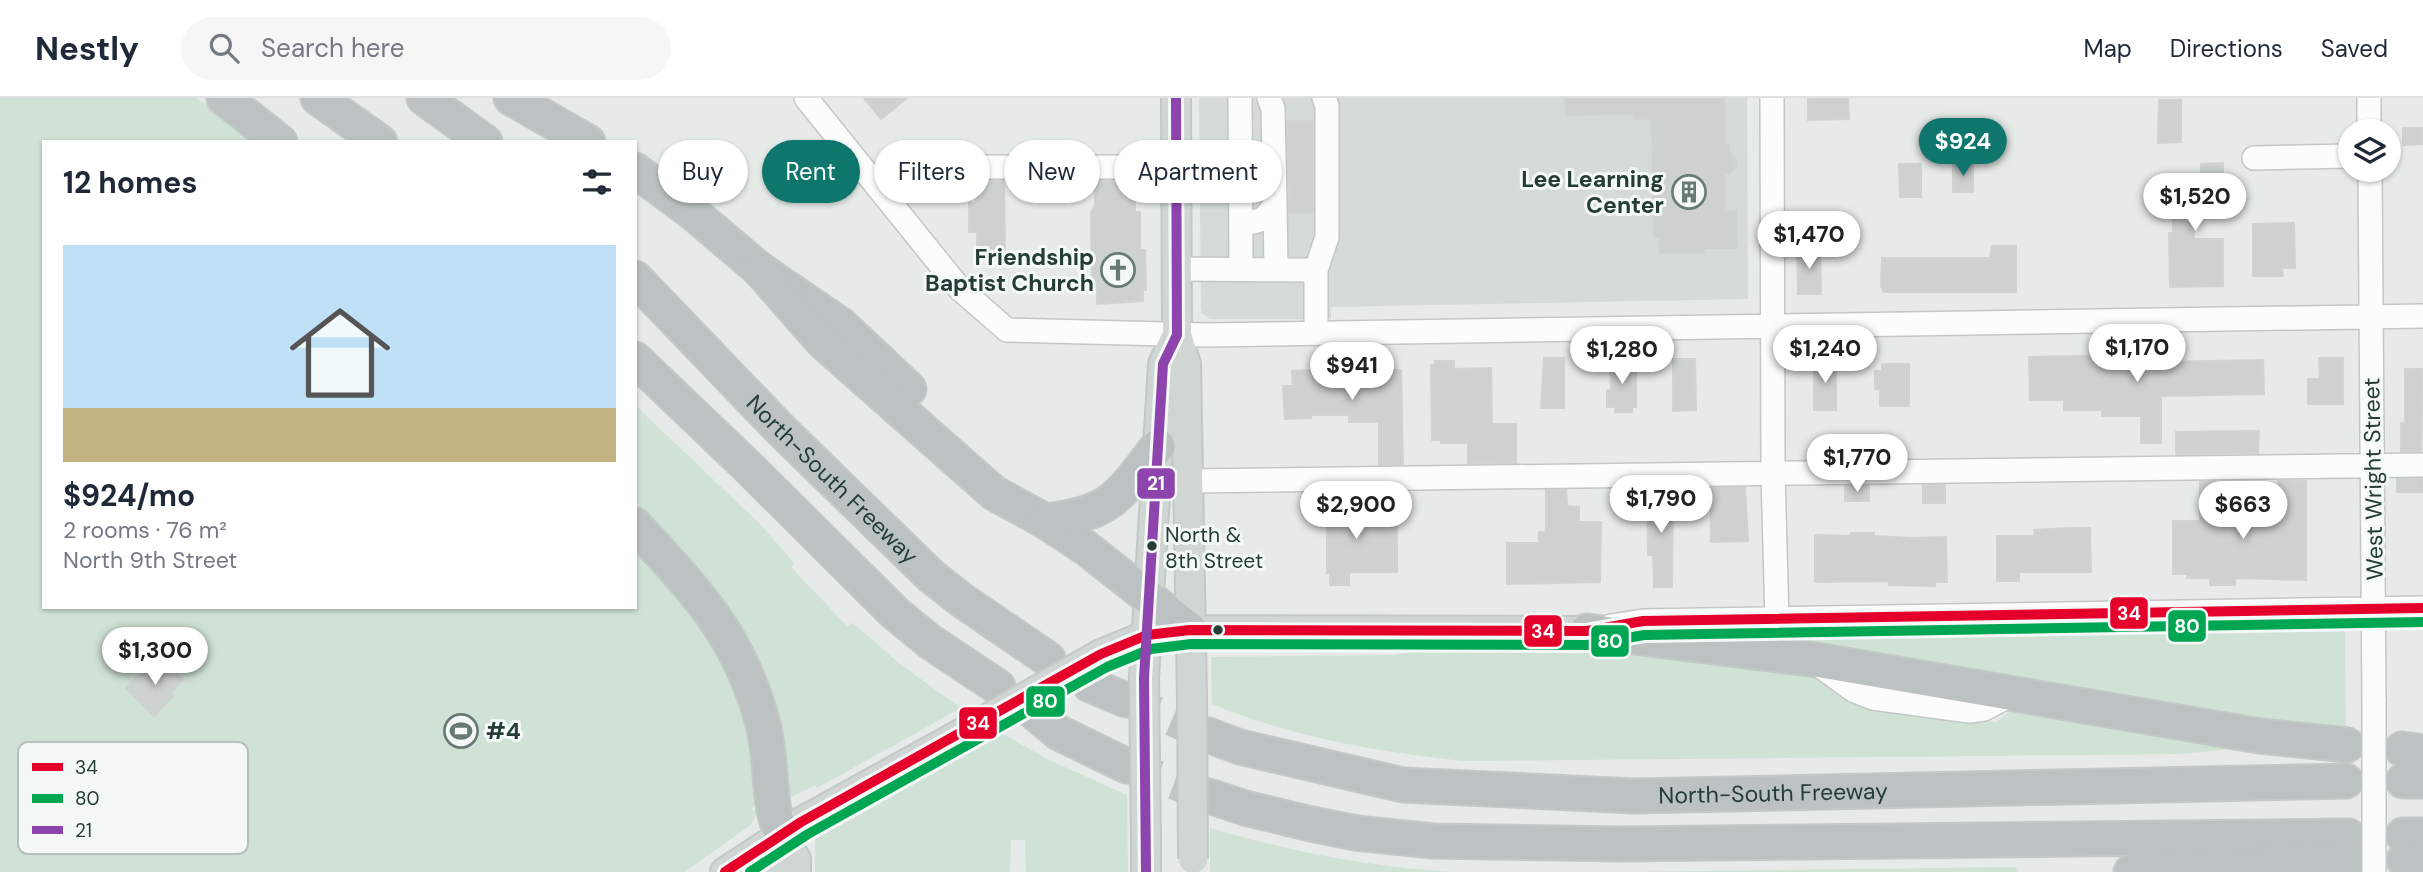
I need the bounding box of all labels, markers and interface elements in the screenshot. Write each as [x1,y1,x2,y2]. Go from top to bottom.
search box [181,17,671,80]
text: Nestly [35,27,139,70]
icon: search [205,29,243,67]
text: Search here [261,31,405,65]
text: Map [2084,33,2132,64]
text: Directions [2170,33,2283,64]
text: Saved [2321,33,2388,64]
pin: $924 [1922,118,2004,178]
map controls [2338,119,2401,182]
button: layers [2338,119,2401,182]
text: $924 [1935,126,1991,156]
chip: Buy [658,140,748,203]
chip: Rent [762,140,860,203]
chip: Filters [874,140,990,203]
chip: New [1004,140,1100,203]
chip: Apartment [1114,140,1282,203]
text: 12 homes [63,163,197,202]
icon: filters [578,163,616,201]
place label: Lee Learning Center [1521,164,1664,220]
building icon: Lee Learning Center [1670,173,1708,211]
pin: $1,520 [2138,174,2252,233]
text: $1,520 [2159,181,2231,211]
pin: $1,470 [1752,212,1866,271]
text: $1,470 [1773,219,1845,249]
place label: Friendship Baptist Church [925,242,1094,298]
church icon: Friendship Baptist Church [1099,251,1137,289]
icon: home [277,290,403,416]
pin: $1,170 [2080,324,2194,384]
pin: $1,240 [1768,326,1882,385]
pin: $1,280 [1565,327,1679,386]
text: $1,170 [2105,332,2169,362]
text: $1,240 [1789,333,1861,363]
text: $1,280 [1586,334,1658,364]
pin: $941 [1311,342,1393,402]
text: $941 [1326,350,1378,380]
street label: West Wright Street [2356,377,2390,581]
street label: North-South Freeway [740,388,925,571]
pin: $1,770 [1800,434,1914,494]
text: $1,770 [1823,442,1891,472]
line badge: 21 [1136,467,1176,500]
text: 21 [1147,471,1165,496]
text: $924/mo [63,476,195,515]
pin: $1,790 [1604,476,1718,535]
pin: $2,900 [1299,482,1413,541]
pin: $663 [2202,482,2284,541]
text: $1,790 [1626,483,1696,513]
text: $2,900 [1316,489,1396,519]
text: $663 [2215,489,2271,519]
text: 2 rooms · 76 m² [63,515,227,545]
place label: North & 8th Street [1165,521,1263,575]
marker: North & 8th Street [1145,539,1159,553]
text: North 9th Street [63,545,237,575]
line badge: 34 [2109,596,2149,630]
text: 34 [2117,601,2141,626]
line badge: 80 [2167,609,2207,643]
line badge: 34 [1523,614,1563,648]
text: 80 [2174,614,2200,639]
text: 34 [1531,619,1555,644]
unlabelled marker [1211,623,1225,637]
line badge: 80 [1590,624,1630,658]
pin: $1,300 [98,628,212,687]
text: 80 [1597,629,1623,654]
text: $1,300 [118,635,192,665]
line badge: 80 [1025,685,1066,718]
text: 80 [1032,689,1058,714]
line badge: 34 [958,706,998,740]
text: 34 [966,711,990,736]
sports icon: #4 [442,712,480,750]
place label: #4 [486,716,521,746]
legend [18,742,248,854]
text: 34 [75,755,98,780]
street label: North-South Freeway [1658,776,1888,811]
text: 80 [75,786,100,811]
text: 21 [75,818,92,843]

